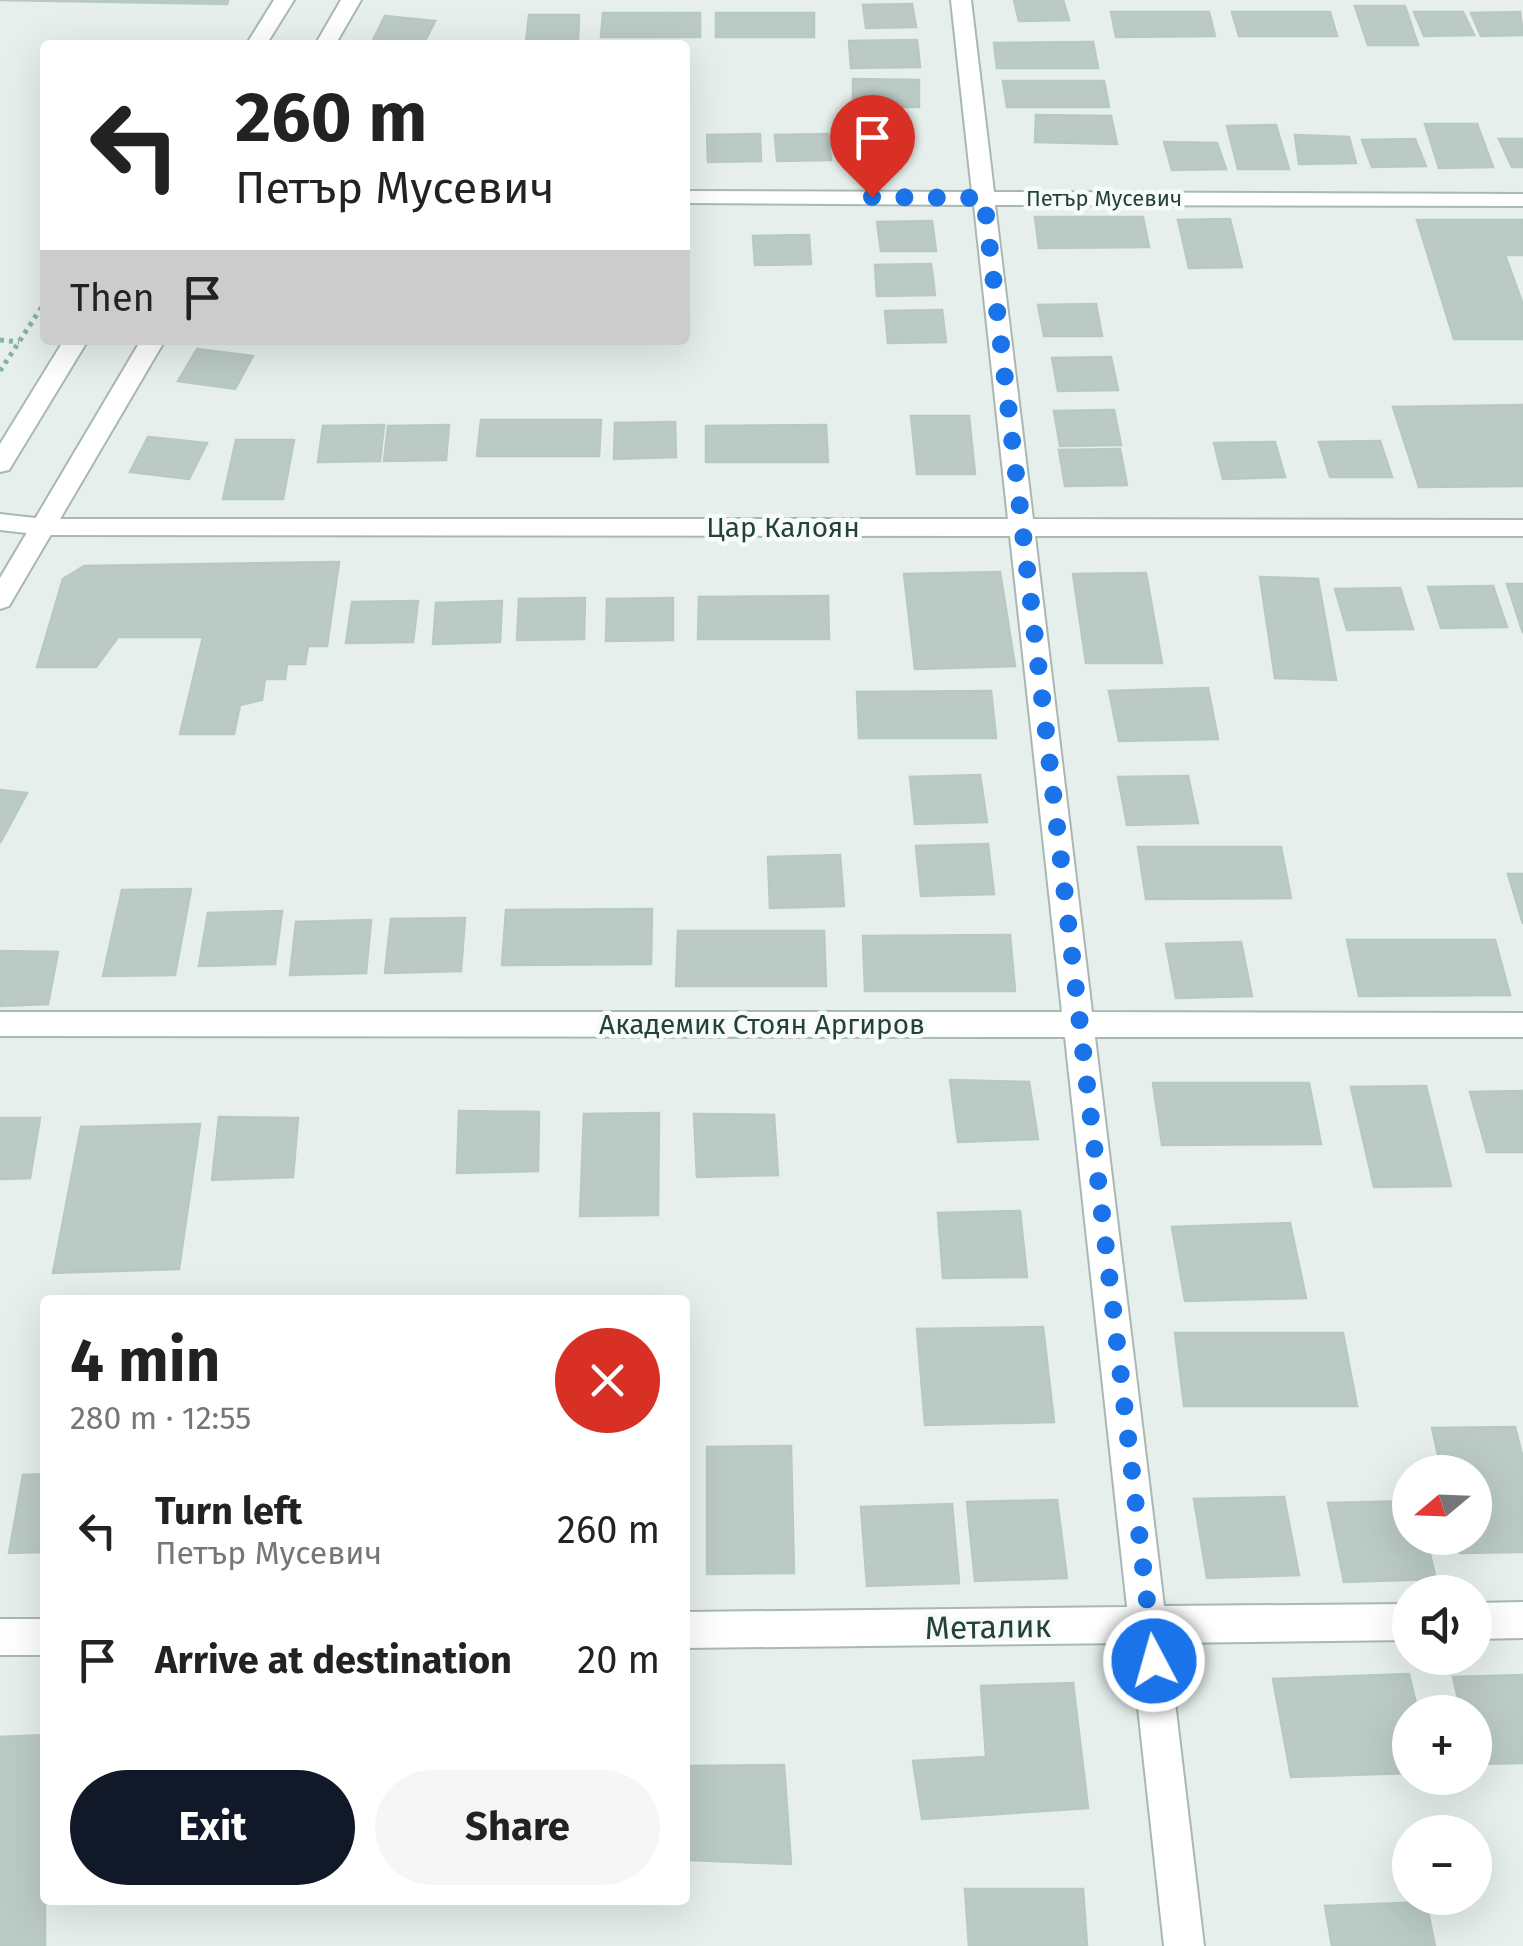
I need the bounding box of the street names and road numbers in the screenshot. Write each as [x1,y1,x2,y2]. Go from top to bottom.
street label: Петър Мусевич [1026,185,1182,212]
street label: Цар Калоян [706,511,860,544]
street label: Академик Стоян Аргиров [599,1008,925,1041]
street label: Металик [925,1607,1052,1647]

